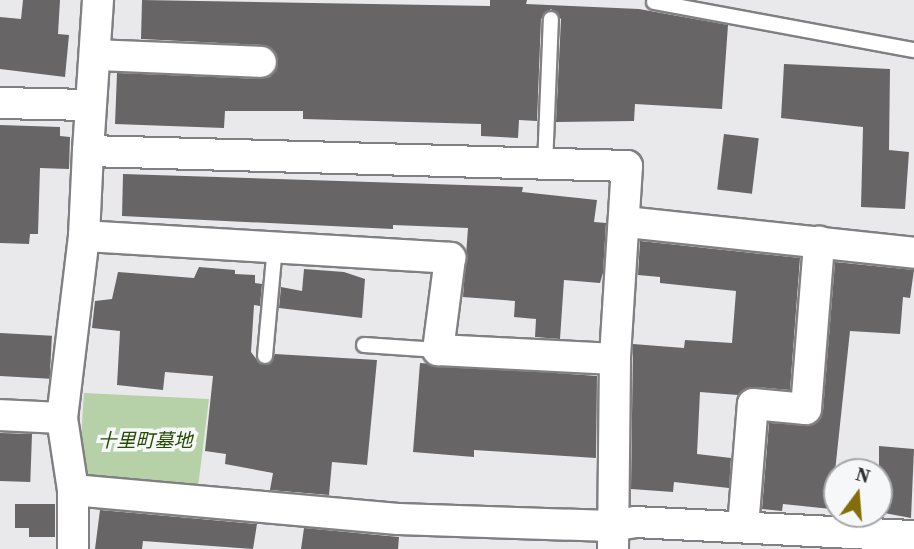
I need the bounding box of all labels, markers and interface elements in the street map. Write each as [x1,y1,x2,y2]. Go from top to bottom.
park label: 十里町墓地 [98,430,192,452]
north arrow [823,458,893,528]
text: N [853,460,873,489]

